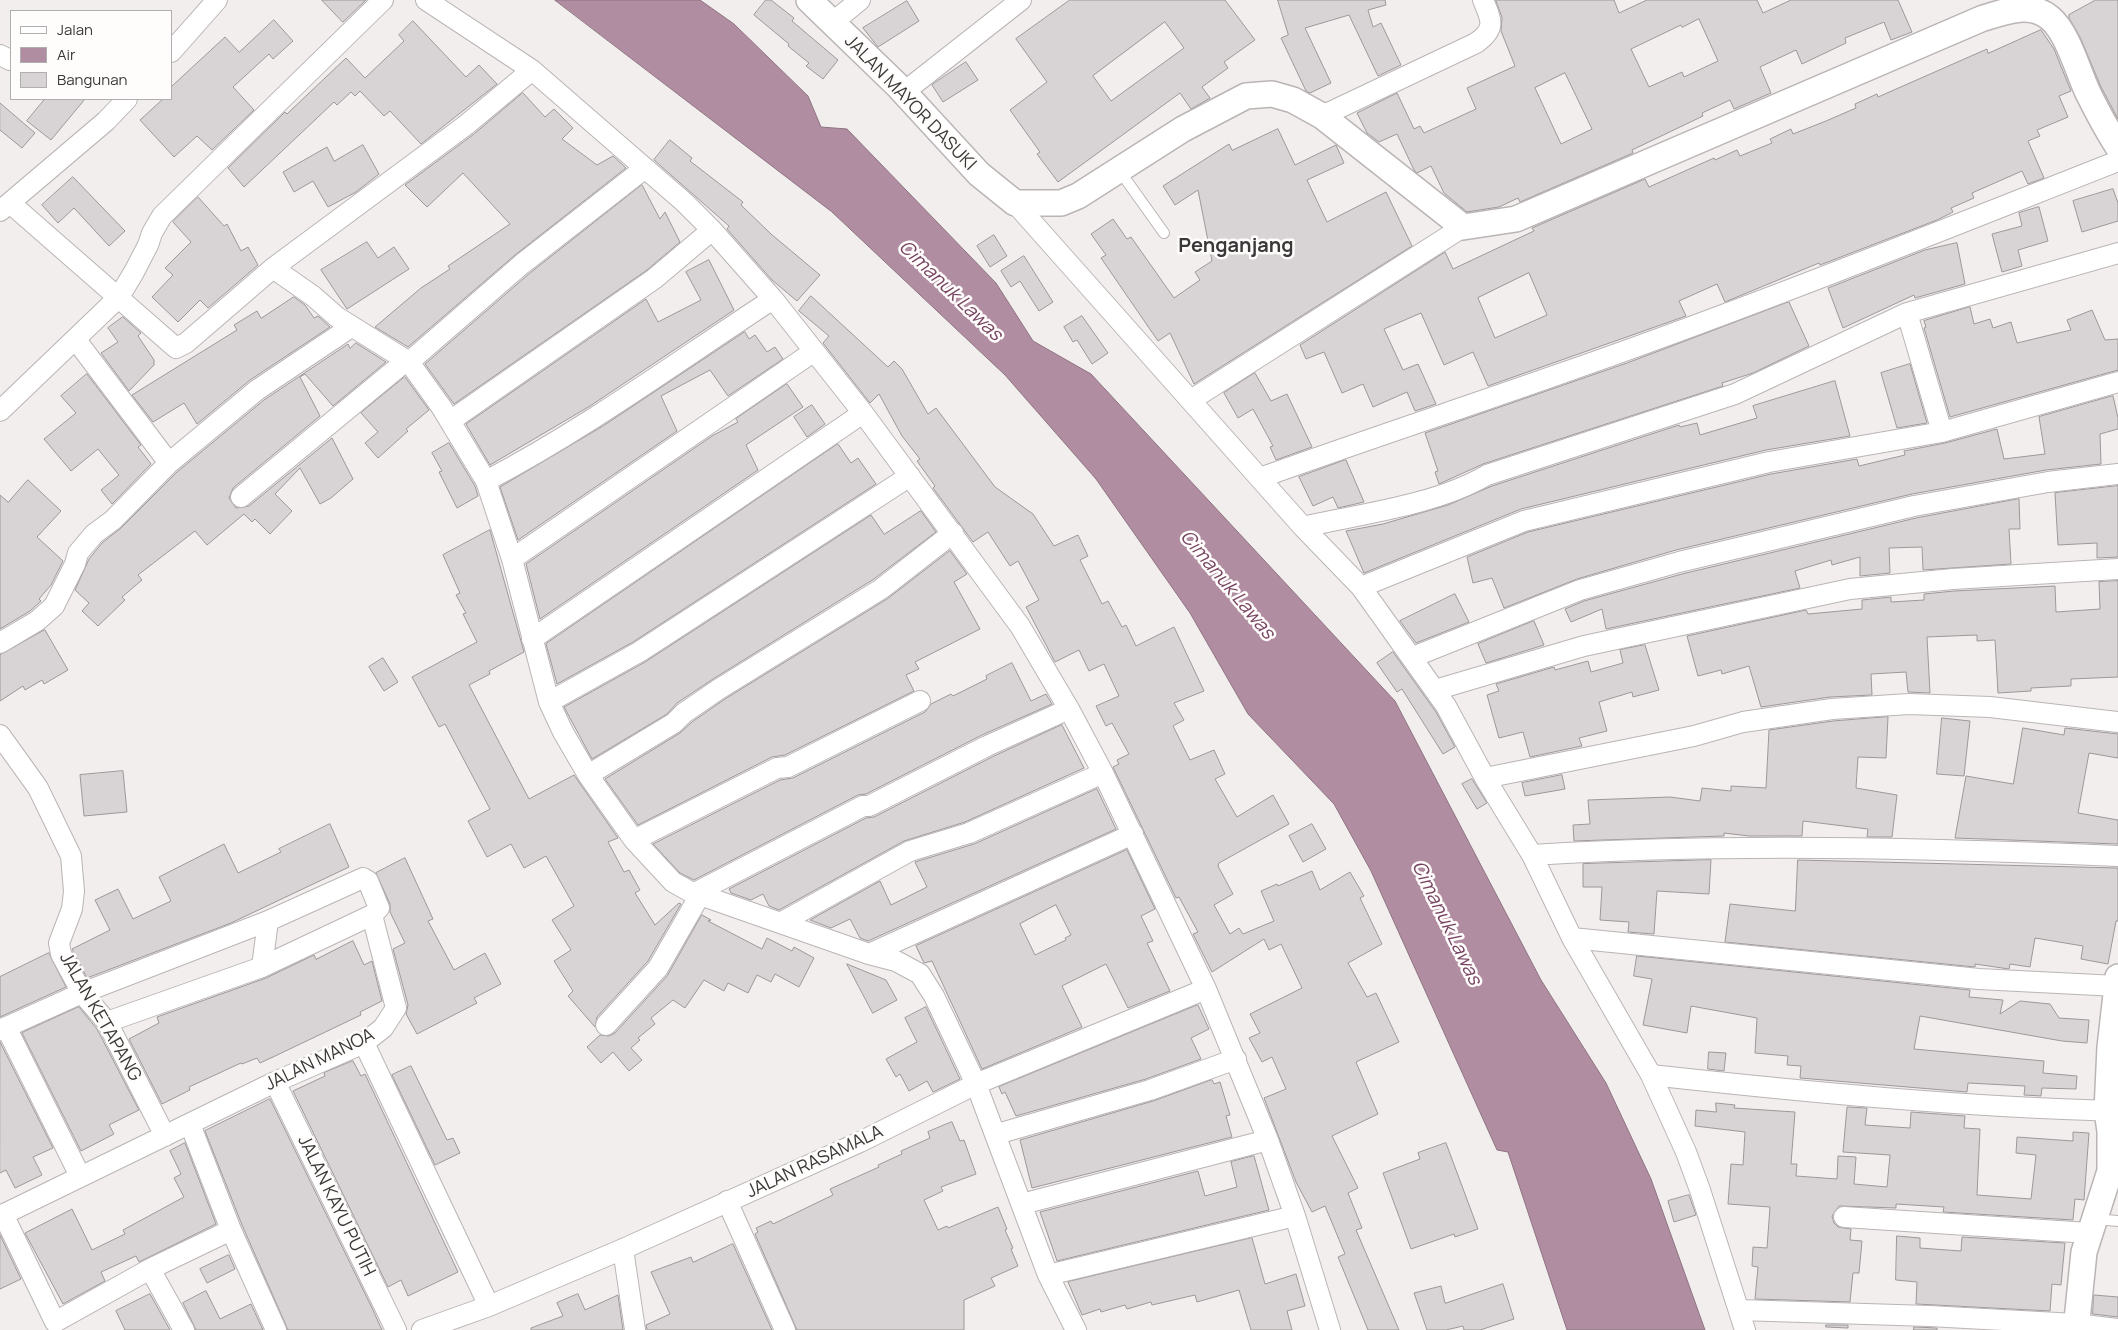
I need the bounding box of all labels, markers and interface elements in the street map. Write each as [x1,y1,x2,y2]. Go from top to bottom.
legend [10,10,172,100]
text: Jalan [57,19,93,40]
street label: JALAN MAYOR DASUKI [840,31,980,175]
text: Air [57,44,75,65]
text: Bangunan [57,69,127,90]
district label: Penganjang [1178,234,1294,258]
water label: Cimanuk Lawas [894,236,1006,346]
water label: Cimanuk Lawas [1175,526,1279,644]
water label: Cimanuk Lawas [1406,857,1486,989]
street label: JALAN KETAPANG [54,949,146,1085]
street label: JALAN MANOA [262,1024,378,1096]
street label: JALAN RASAMALA [743,1121,887,1203]
street label: JALAN KAYU PUTIH [293,1132,379,1280]

